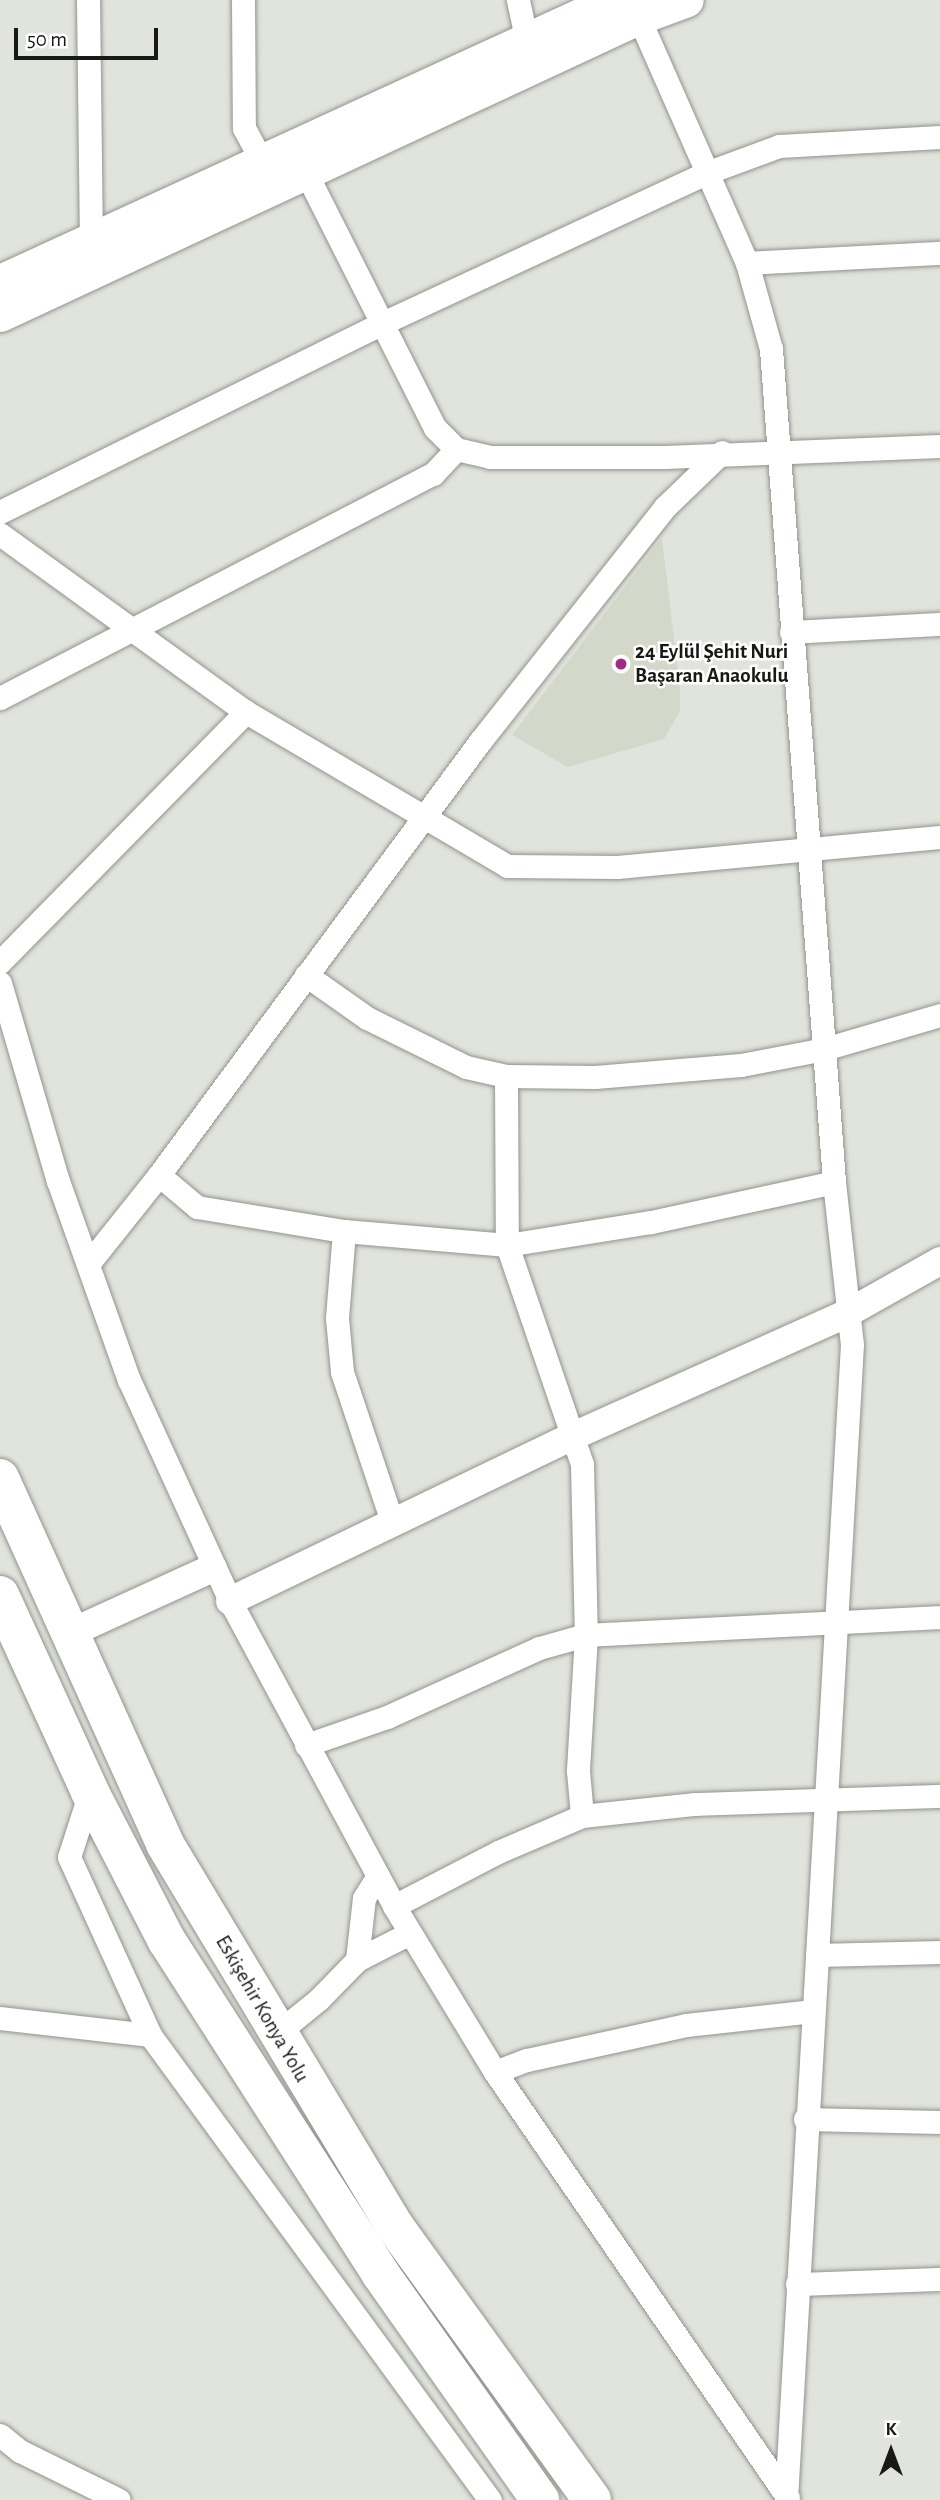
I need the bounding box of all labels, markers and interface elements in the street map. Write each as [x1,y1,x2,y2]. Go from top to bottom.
scale bar [18,14,161,58]
text: 50 m [27,29,67,50]
place label: 24 Eylül Şehit Nuri Başaran Anaokulu [635,639,789,689]
marker: 24 Eylül Şehit Nuri Başaran Anaokulu [613,656,629,672]
street label: Eskişehir Konya Yolu [210,1931,314,2087]
north arrow [856,2416,926,2486]
text: K [885,2420,897,2439]

